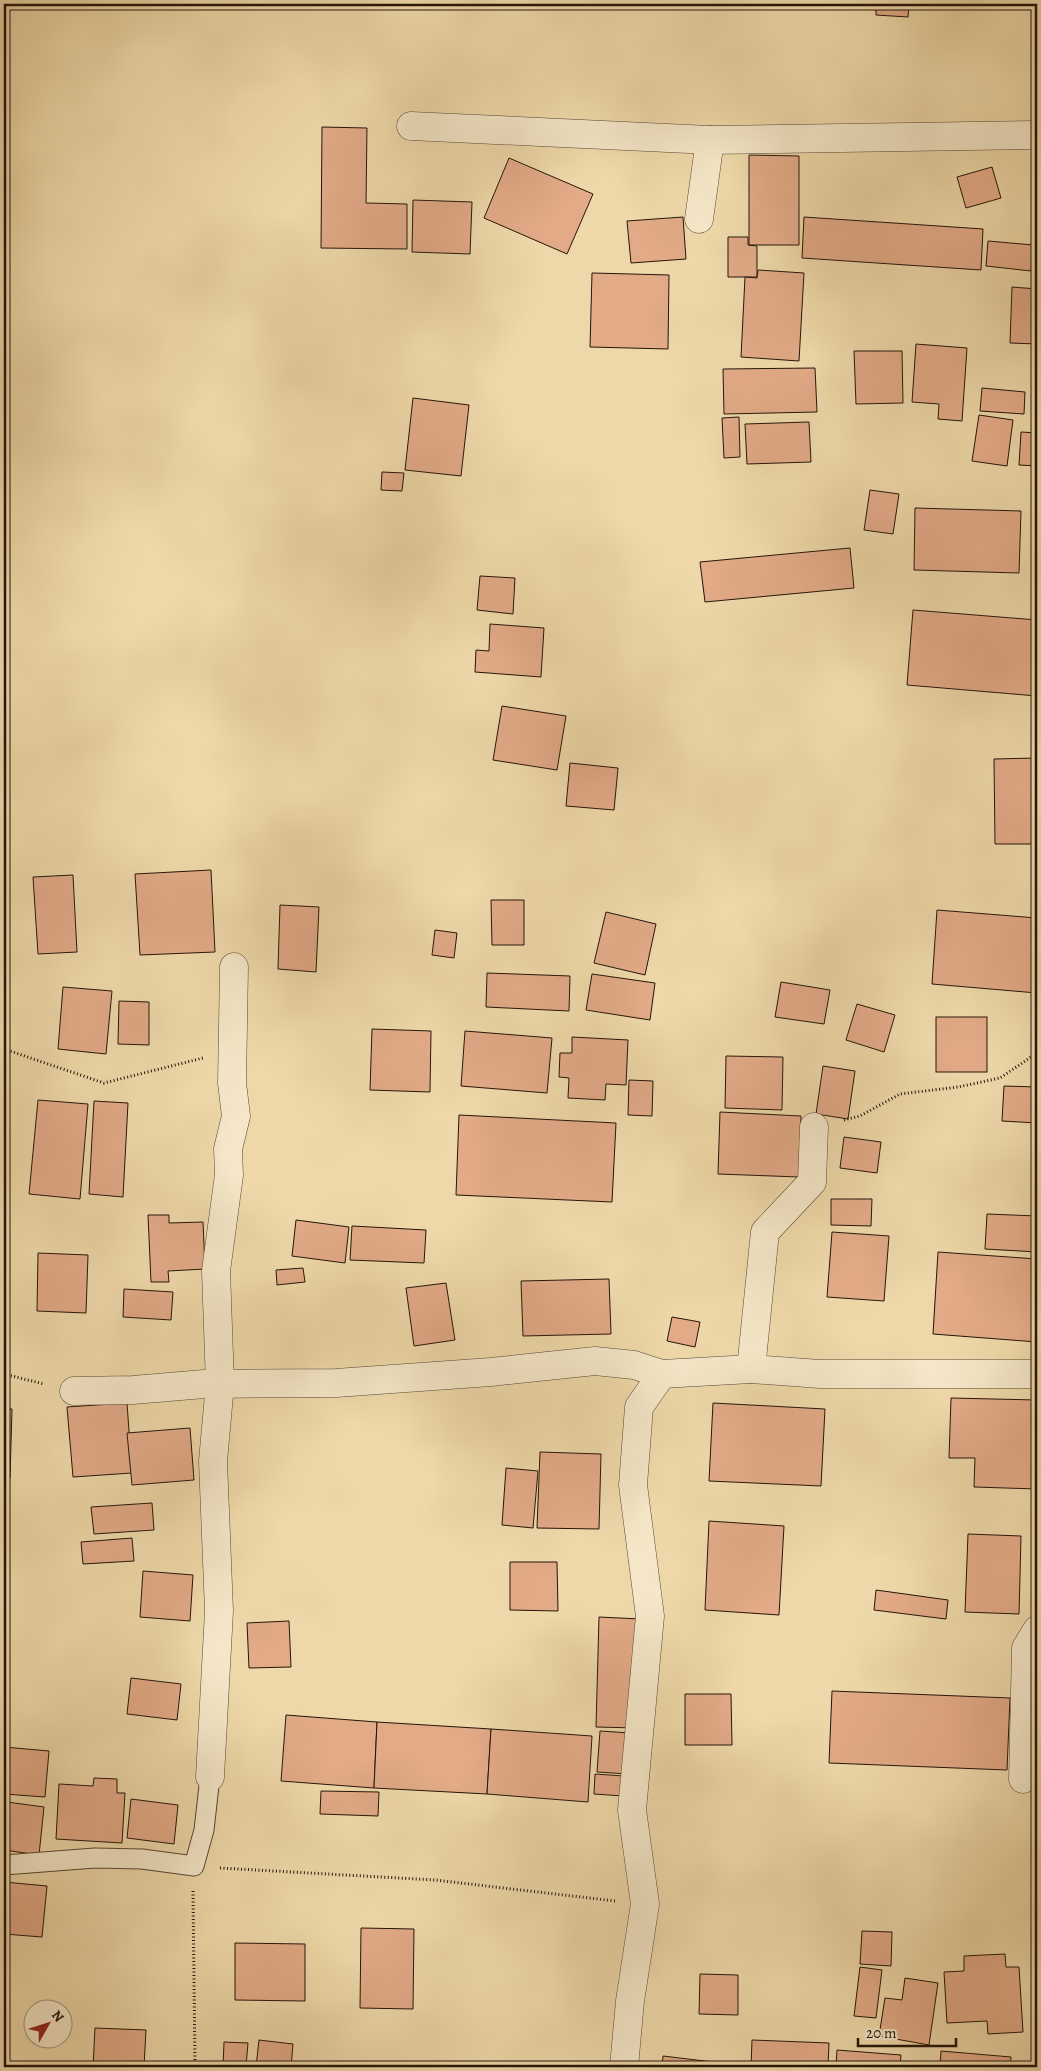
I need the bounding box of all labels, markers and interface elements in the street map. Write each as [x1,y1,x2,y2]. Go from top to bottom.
north arrow [22,1998,72,2048]
text: N [47,2006,68,2026]
scale bar [858,2016,956,2048]
text: 20 m [866,2023,897,2043]

